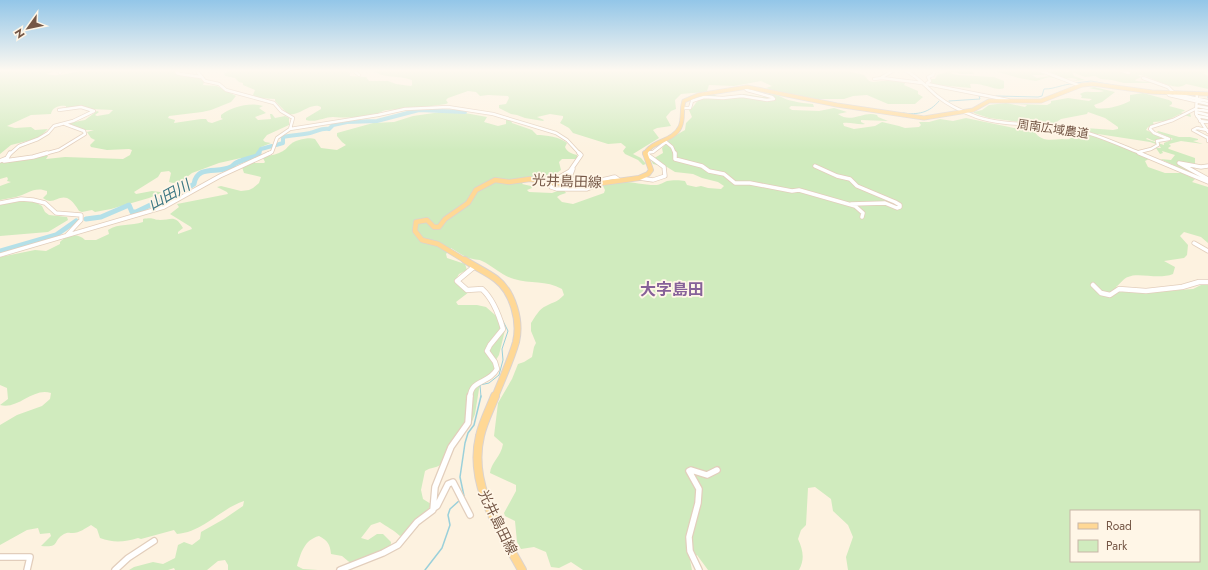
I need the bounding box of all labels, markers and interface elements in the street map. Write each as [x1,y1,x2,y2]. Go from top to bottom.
north arrow [8,8,48,48]
text: N [11,25,29,41]
street label: 周南広域農道 [1016,115,1090,143]
street label: 光井島田線 [532,170,602,192]
water label: 山田川 [144,174,196,216]
district label: 大字島田 [640,278,704,301]
street label: 光井島田線 [474,486,522,558]
legend [1070,510,1200,562]
text: Road [1106,517,1132,535]
text: Park [1106,537,1128,555]

